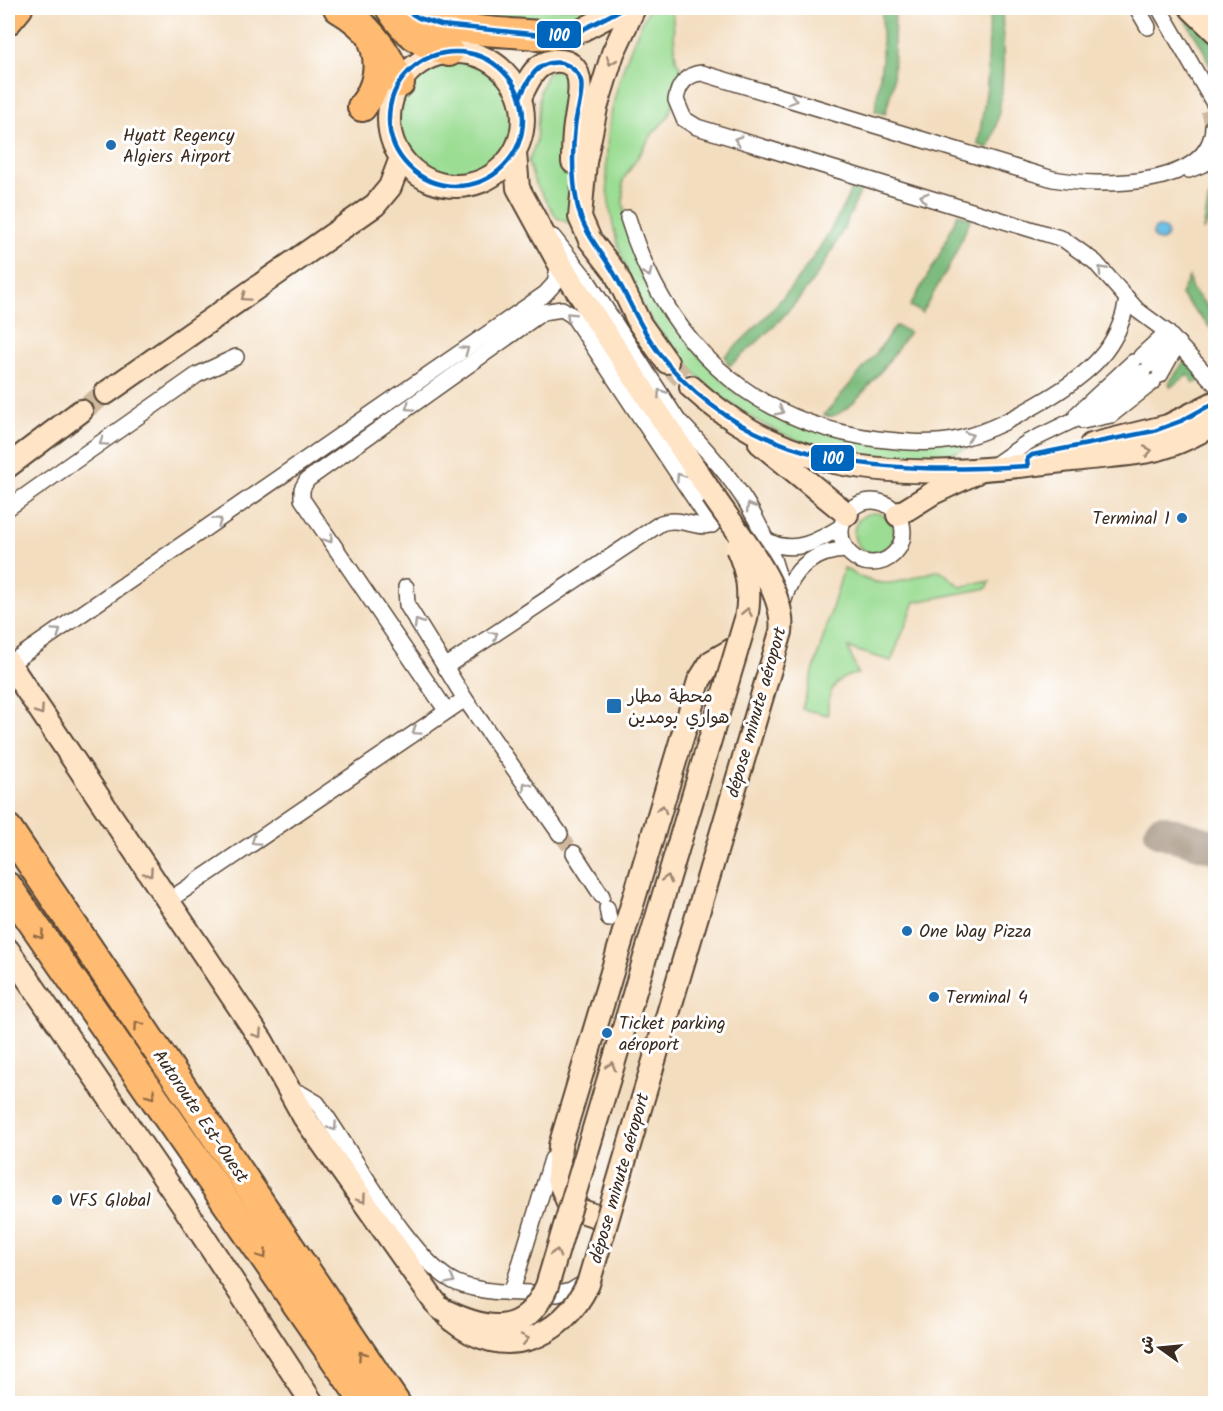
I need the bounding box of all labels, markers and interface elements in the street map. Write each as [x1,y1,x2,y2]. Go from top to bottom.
line badge: 100 [536,20,582,49]
text: 100 [548,24,570,49]
one-way arrow [605,55,618,66]
one-way arrow [787,93,798,105]
place label: Hyatt Regency Algiers Airport [123,122,235,172]
one-way arrow [733,135,744,147]
marker: Hyatt Regency Algiers Airport [104,138,118,152]
one-way arrow [919,192,930,204]
one-way arrow [1098,266,1109,277]
one-way arrow [640,267,652,278]
one-way arrow [241,290,252,301]
one-way arrow [566,312,577,323]
one-way arrow [458,346,469,357]
one-way arrow [658,389,669,400]
one-way arrow [405,400,416,411]
one-way arrow [773,404,784,415]
one-way arrow [963,431,974,443]
one-way arrow [99,435,110,446]
line badge: 100 [810,444,855,472]
one-way arrow [1143,445,1153,458]
text: 100 [822,447,844,472]
one-way arrow [676,472,687,483]
one-way arrow [745,503,757,513]
place label: Terminal 1 [1092,505,1170,534]
marker: Terminal 1 [1175,511,1189,525]
one-way arrow [211,517,222,528]
one-way arrow [322,533,333,544]
one-way arrow [740,607,752,617]
one-way arrow [414,619,426,629]
street label: dépose minute aéroport [719,623,796,801]
one-way arrow [51,628,62,639]
one-way arrow [487,631,498,642]
place label: محطة مطار هواري بومدين [626,683,729,733]
marker: محطة مطار هواري بومدين [605,697,623,715]
one-way arrow [33,704,44,715]
one-way arrow [411,724,422,735]
one-way arrow [522,782,533,793]
one-way arrow [655,804,667,815]
one-way arrow [251,834,262,845]
one-way arrow [142,866,153,877]
one-way arrow [660,874,672,885]
place label: One Way Pizza [919,918,1031,947]
marker: One Way Pizza [900,924,914,938]
one-way arrow [32,929,43,940]
place label: Terminal 4 [946,984,1028,1013]
marker: Terminal 4 [927,990,941,1004]
place label: Ticket parking aéroport [619,1010,726,1060]
one-way arrow [134,1021,145,1032]
marker: Ticket parking aéroport [600,1026,614,1040]
one-way arrow [251,1028,262,1039]
street label: Autoroute Est-Ouest [144,1044,256,1190]
one-way arrow [604,1061,616,1072]
one-way arrow [144,1089,155,1100]
street label: dépose minute aéroport [582,1089,659,1267]
one-way arrow [326,1121,338,1131]
place label: VFS Global [69,1187,151,1216]
marker: VFS Global [50,1193,64,1207]
one-way arrow [355,1193,366,1204]
one-way arrow [549,1248,561,1259]
one-way arrow [256,1249,267,1260]
one-way arrow [445,1272,456,1284]
north arrow [1130,1318,1190,1378]
one-way arrow [520,1333,530,1346]
text: ش [1133,1333,1161,1356]
one-way arrow [358,1351,369,1362]

